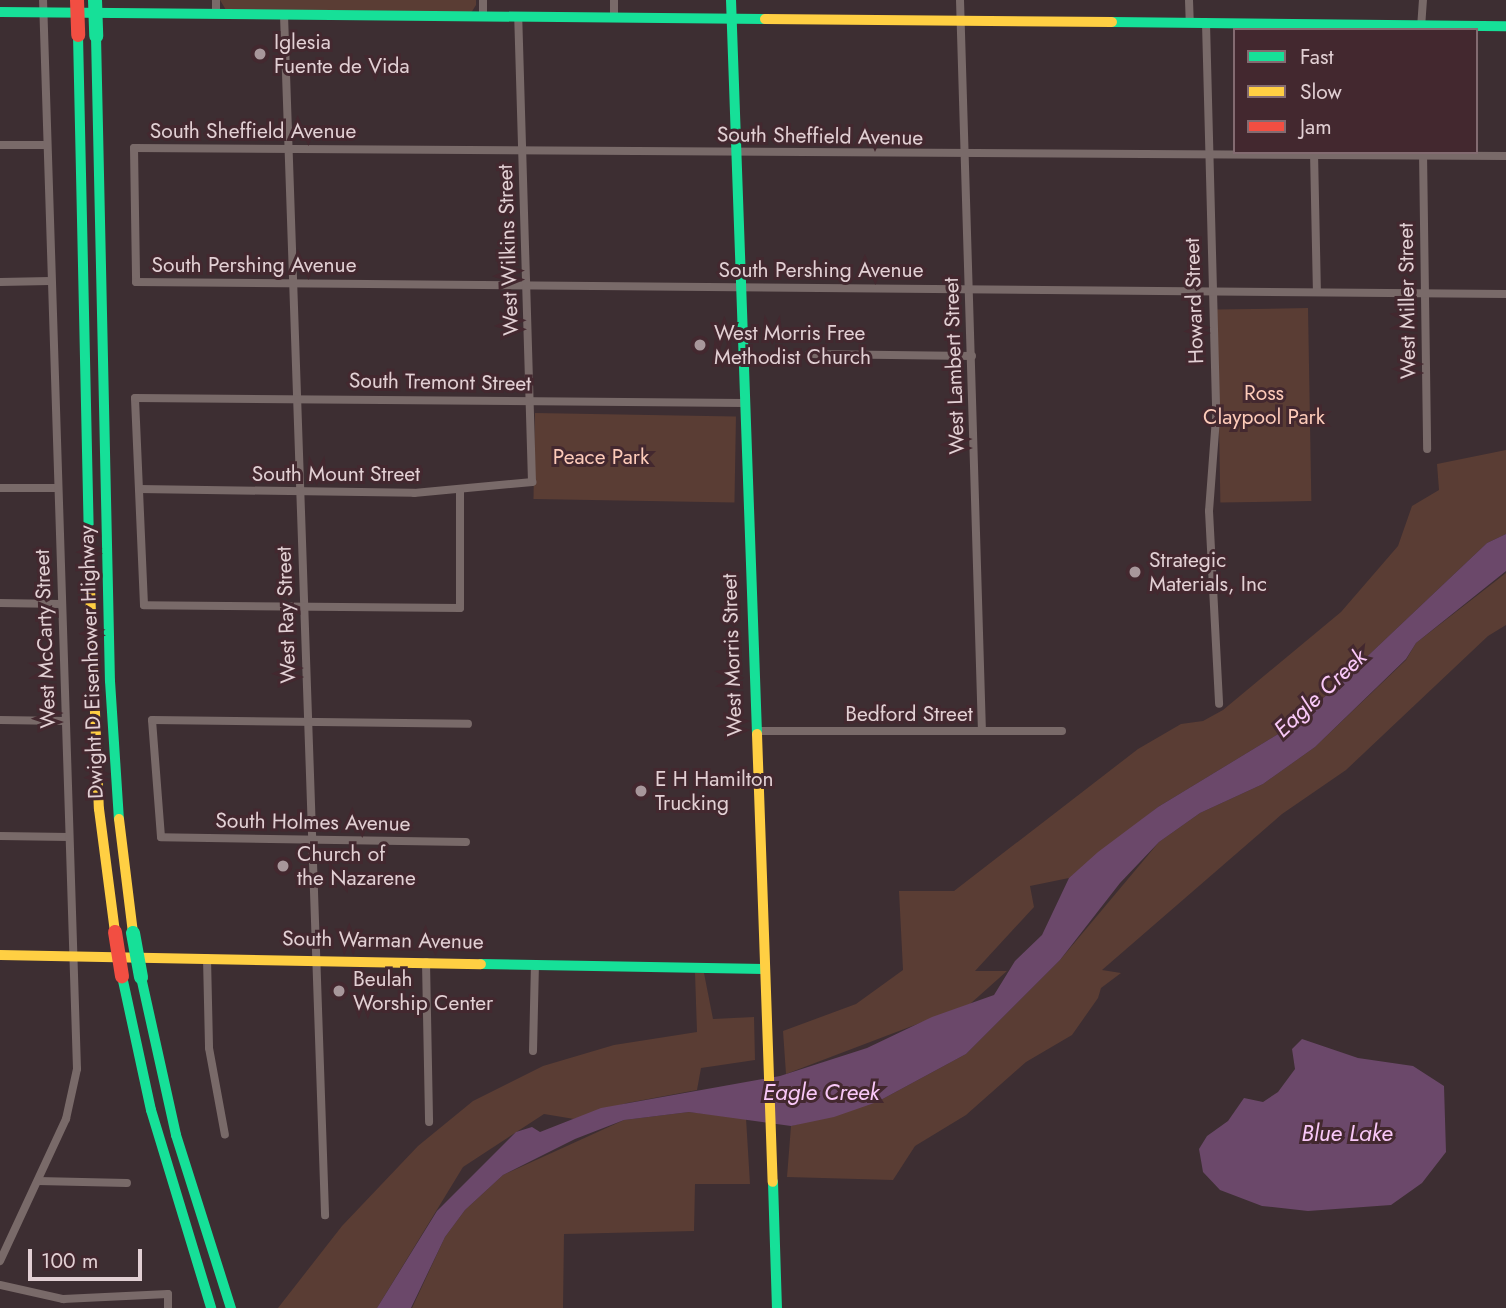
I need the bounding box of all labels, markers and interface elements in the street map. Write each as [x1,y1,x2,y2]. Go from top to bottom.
legend [1233,28,1478,154]
place label: Iglesia Fuente de Vida [274,29,410,79]
text: Fast [1300,42,1333,72]
marker: Iglesia Fuente de Vida [252,46,268,62]
text: Slow [1300,77,1342,107]
text: Jam [1300,112,1332,142]
street label: South Sheffield Avenue [150,118,356,144]
street label: South Sheffield Avenue [717,122,923,150]
street label: West Wilkins Street [492,164,524,336]
street label: West Miller Street [1393,223,1421,379]
street label: Howard Street [1179,238,1209,364]
street label: South Pershing Avenue [152,252,356,278]
street label: South Pershing Avenue [719,257,923,283]
street label: West Lambert Street [938,277,970,455]
place label: West Morris Free Methodist Church [714,320,871,370]
marker: West Morris Free Methodist Church [692,337,708,353]
street label: South Tremont Street [349,368,531,396]
park label: Ross Claypool Park [1203,380,1325,430]
park label: Peace Park [553,444,649,470]
street label: South Mount Street [252,461,420,487]
street label: Dwight D Eisenhower Highway [74,525,108,799]
street label: West Ray Street [271,546,301,684]
place label: Strategic Materials, Inc [1149,547,1267,597]
street label: West McCarty Street [29,549,61,729]
marker: Strategic Materials, Inc [1127,564,1143,580]
street label: West Morris Street [717,573,747,737]
water label: Eagle Creek [1268,643,1372,743]
street label: Bedford Street [845,701,973,727]
place label: E H Hamilton Trucking [655,766,773,816]
marker: E H Hamilton Trucking [633,783,649,799]
street label: South Holmes Avenue [215,808,411,836]
place label: Church of the Nazarene [297,841,416,891]
marker: Church of the Nazarene [275,858,291,874]
street label: South Warman Avenue [282,926,484,954]
place label: Beulah Worship Center [353,966,493,1016]
marker: Beulah Worship Center [331,983,347,999]
water label: Eagle Creek [763,1078,879,1106]
water label: Blue Lake [1301,1119,1393,1147]
scale bar [32,1234,145,1278]
text: 100 m [41,1246,98,1276]

